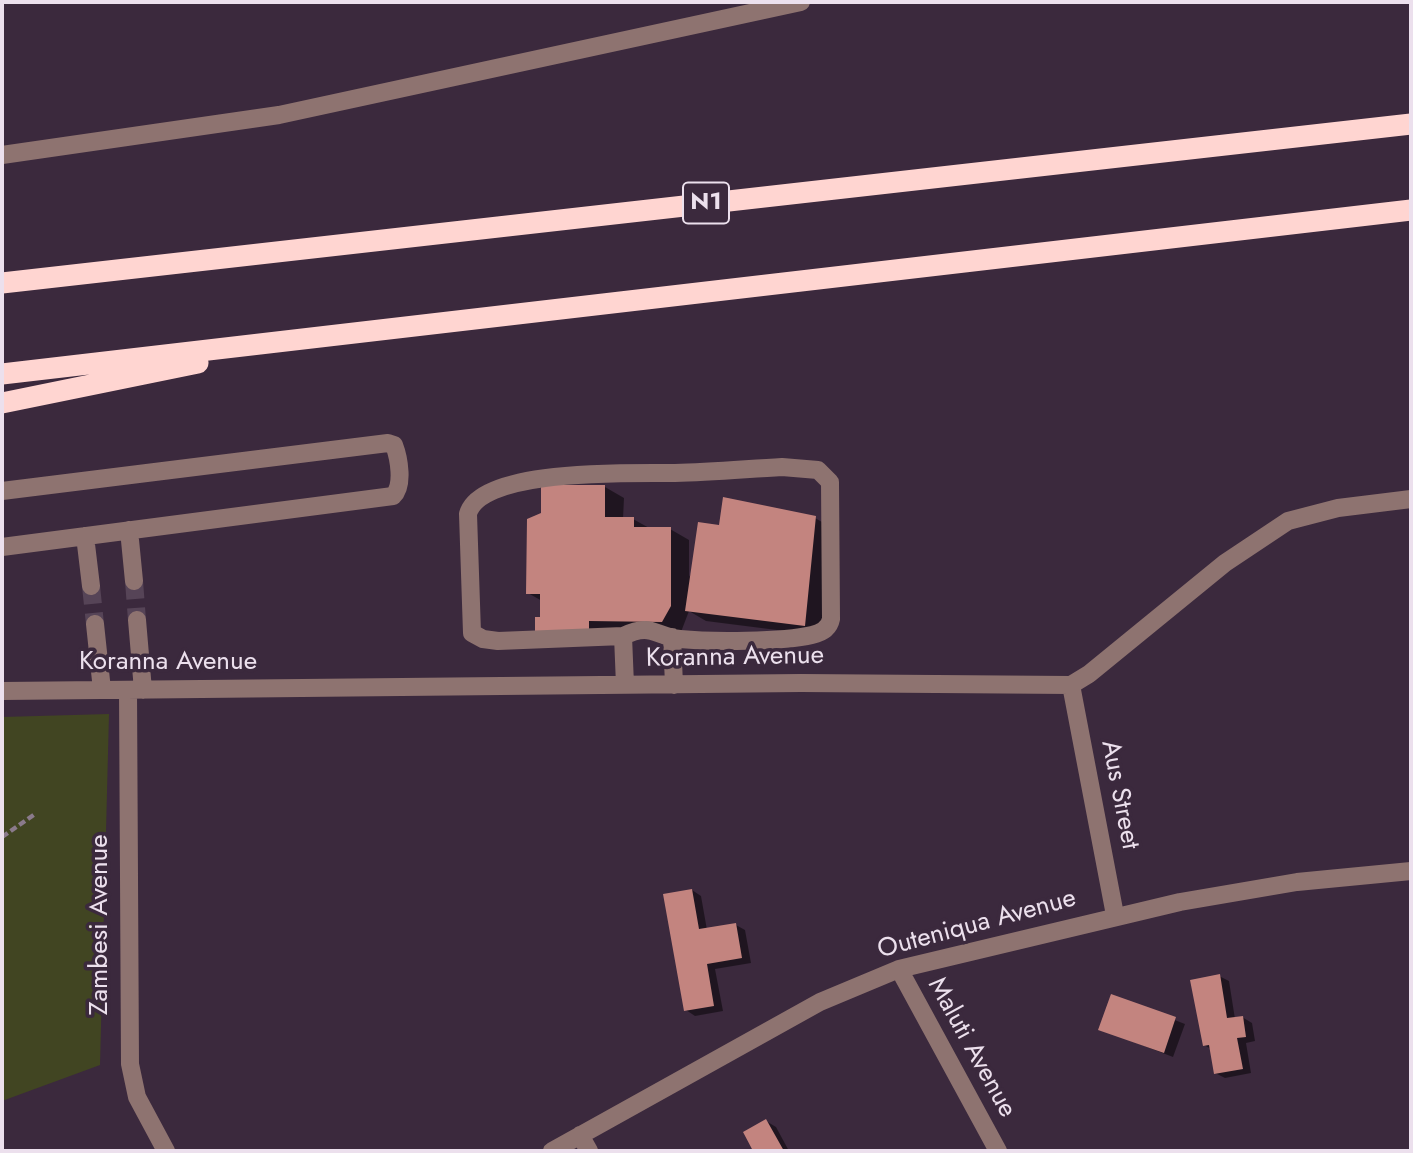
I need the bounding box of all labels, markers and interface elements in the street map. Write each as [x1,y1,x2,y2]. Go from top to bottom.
road number: N1 [683,182,729,224]
street label: Koranna Avenue [646,641,824,675]
street label: Koranna Avenue [79,647,257,679]
street label: Aus Street [1093,738,1145,852]
street label: Zambesi Avenue [85,834,117,1016]
street label: Outeniqua Avenue [874,884,1080,966]
street label: Maluti Avenue [920,973,1022,1123]

